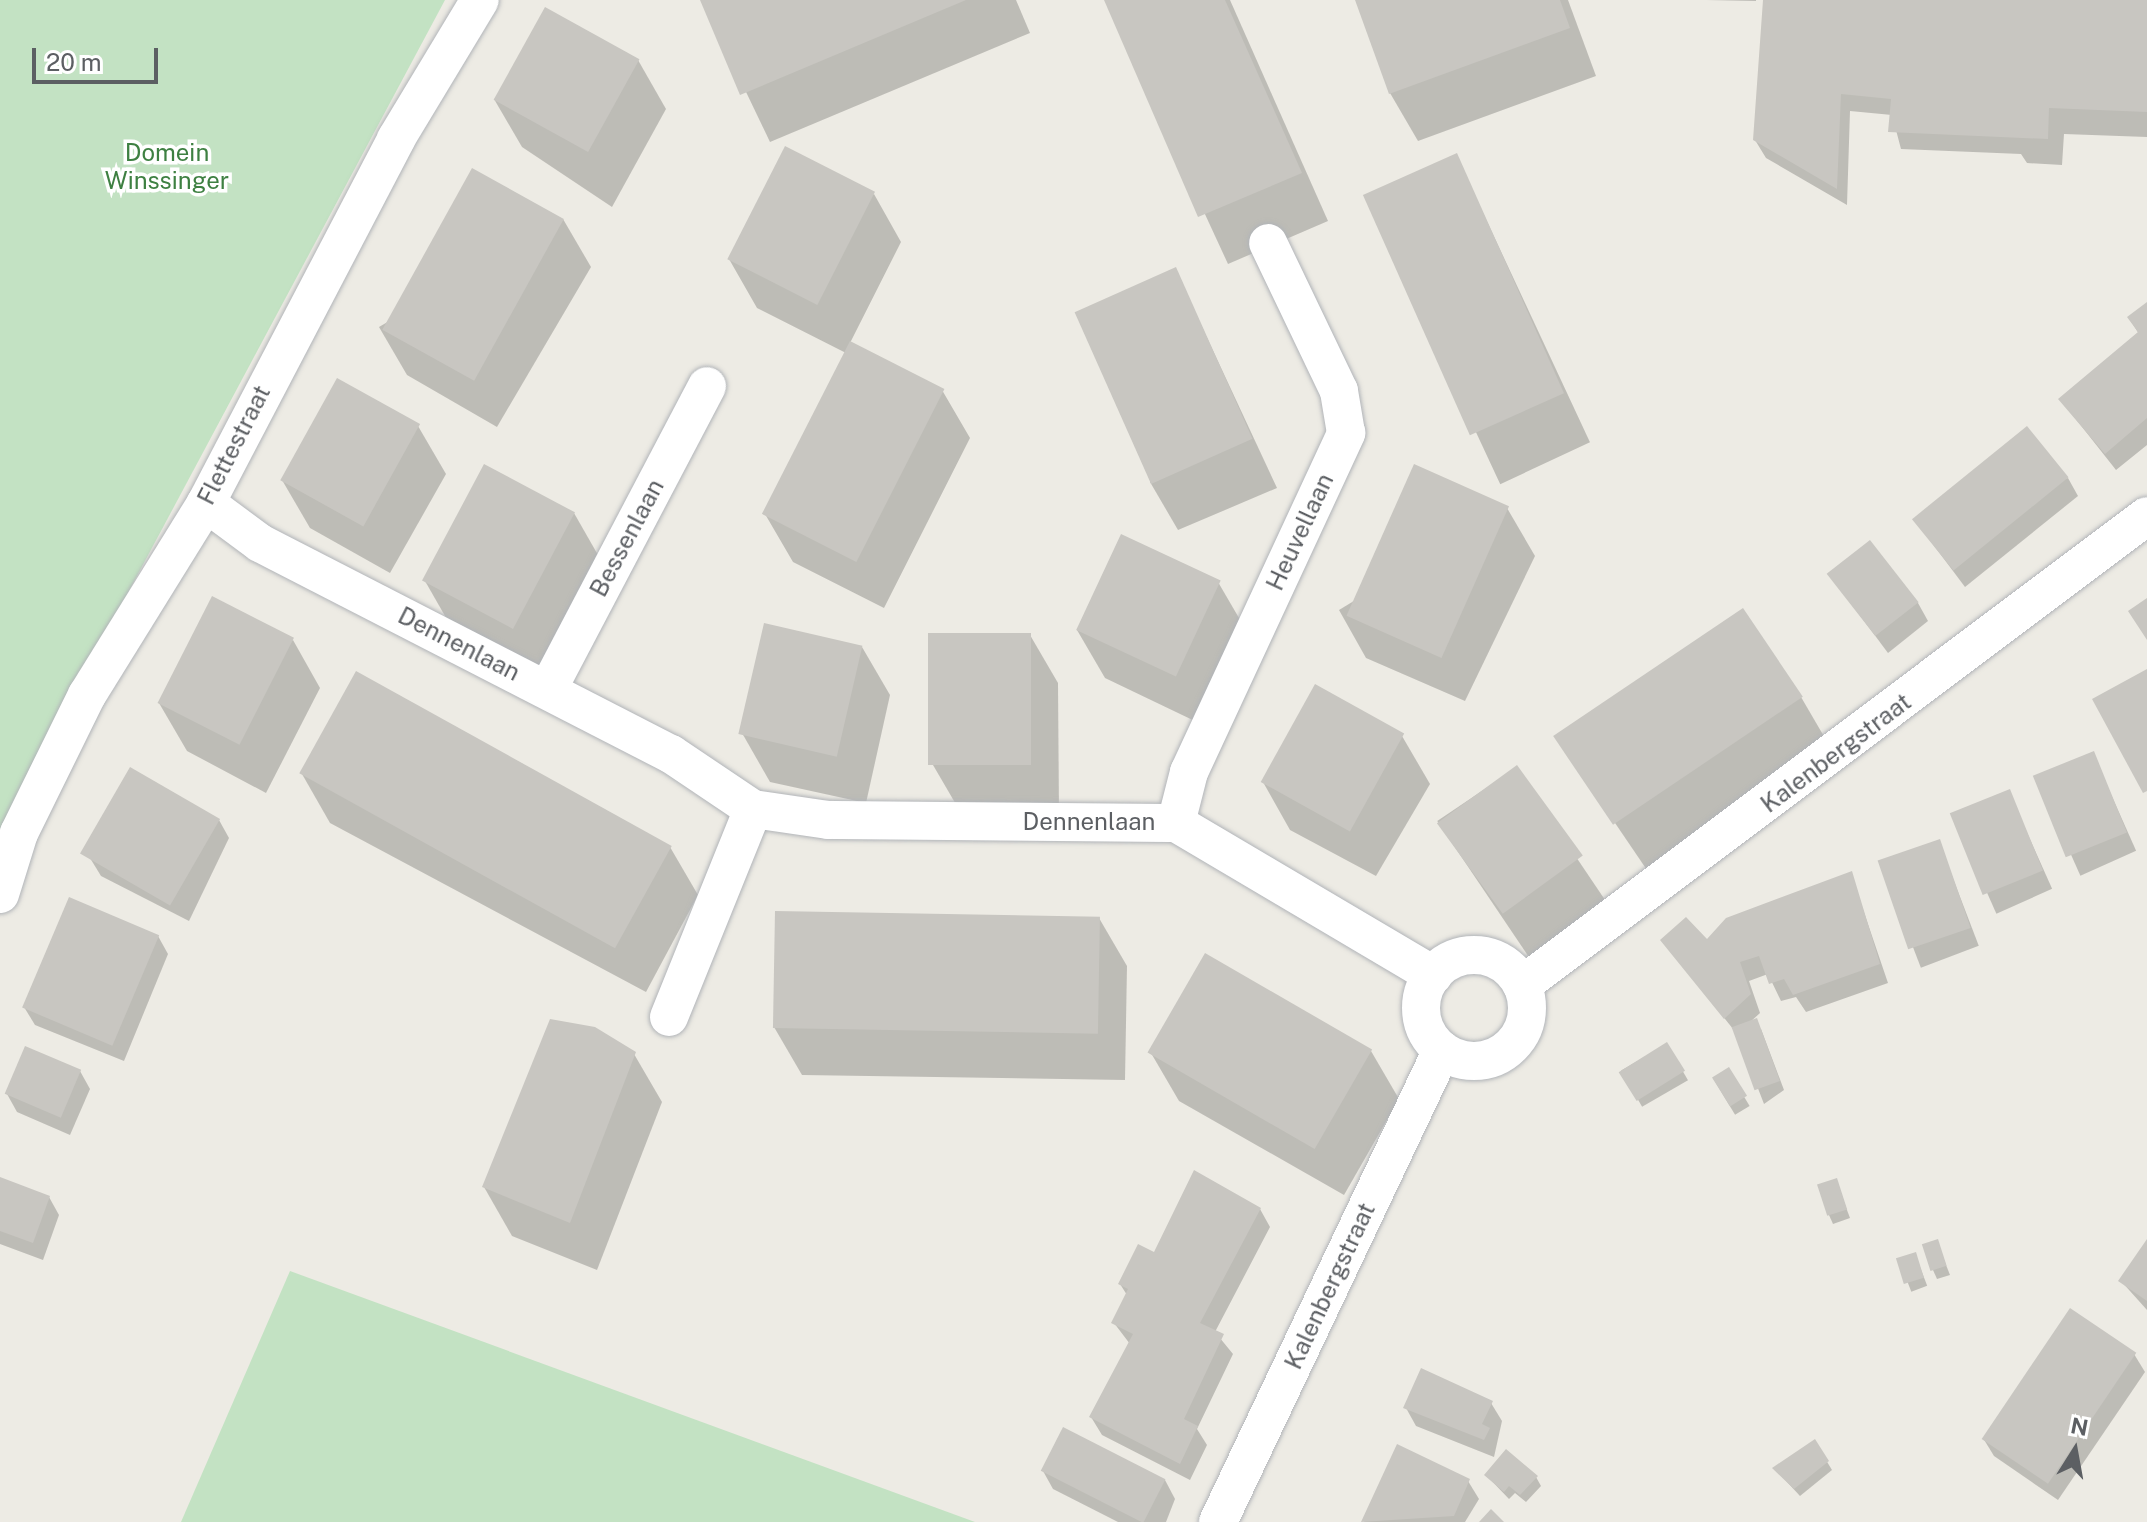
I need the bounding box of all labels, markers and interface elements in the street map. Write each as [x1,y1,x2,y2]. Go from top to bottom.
scale bar [36,32,162,82]
text: 20 m [46,48,102,76]
park label: Domein Winssinger [105,139,229,195]
street label: Flettestraat [192,380,276,510]
street label: Heuvellaan [1260,469,1340,595]
street label: Bessenlaan [584,474,670,602]
street label: Dennenlaan [393,601,525,687]
street label: Kalenbergstraat [1755,687,1917,819]
street label: Dennenlaan [1023,808,1155,836]
street label: Kalenbergstraat [1279,1198,1381,1374]
north arrow [2035,1410,2115,1490]
text: N [2069,1412,2091,1441]

